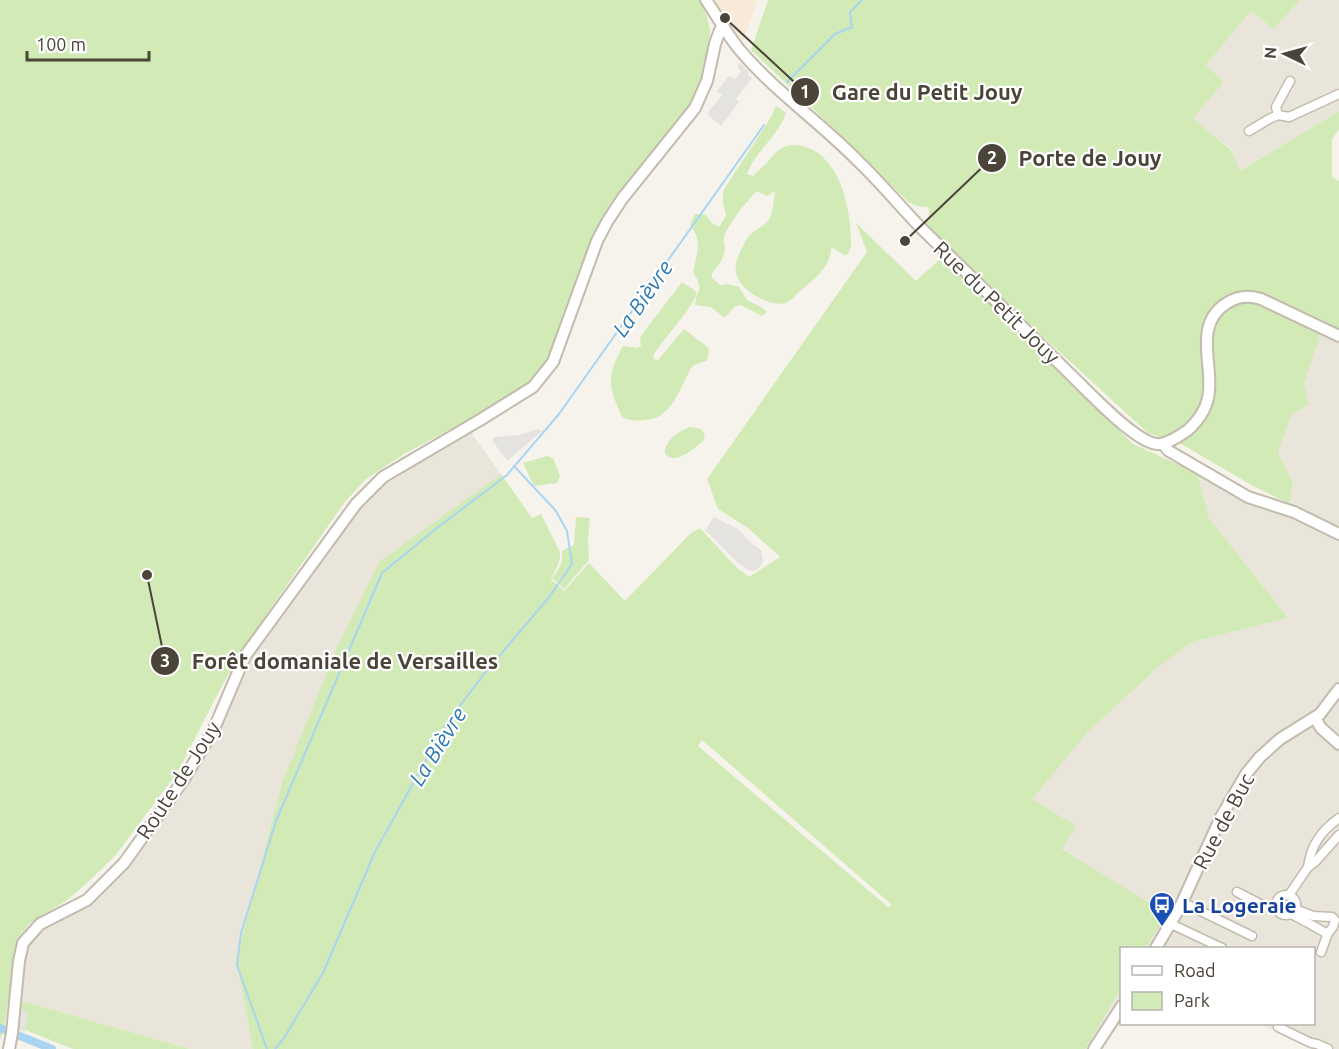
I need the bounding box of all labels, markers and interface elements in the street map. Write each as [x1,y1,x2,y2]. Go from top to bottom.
scale bar [27,24,148,62]
north arrow [1255,24,1315,84]
text: 100 m [36,34,86,54]
text: N [1261,46,1280,59]
callout: Gare du Petit Jouy [790,72,1035,112]
text: Gare du Petit Jouy [832,79,1023,104]
text: 1 [800,81,810,101]
callout: Porte de Jouy [977,138,1174,178]
text: Porte de Jouy [1019,145,1162,170]
text: 2 [987,147,997,167]
street label: Rue du Petit Jouy [929,236,1065,368]
water label: La Bièvre [607,255,677,341]
callout: Forêt domaniale de Versailles [150,641,510,681]
text: Forêt domaniale de Versailles [192,648,498,673]
text: 3 [160,650,170,670]
water label: La Bièvre [403,702,471,790]
street label: Route de Jouy [131,717,225,843]
street label: Rue de Buc [1188,769,1258,873]
bus stop icon: La Logeraie [1147,890,1177,928]
place label: La Logeraie [1182,893,1297,917]
legend [1120,947,1315,1025]
text: Road [1174,960,1216,980]
text: Park [1174,990,1210,1010]

